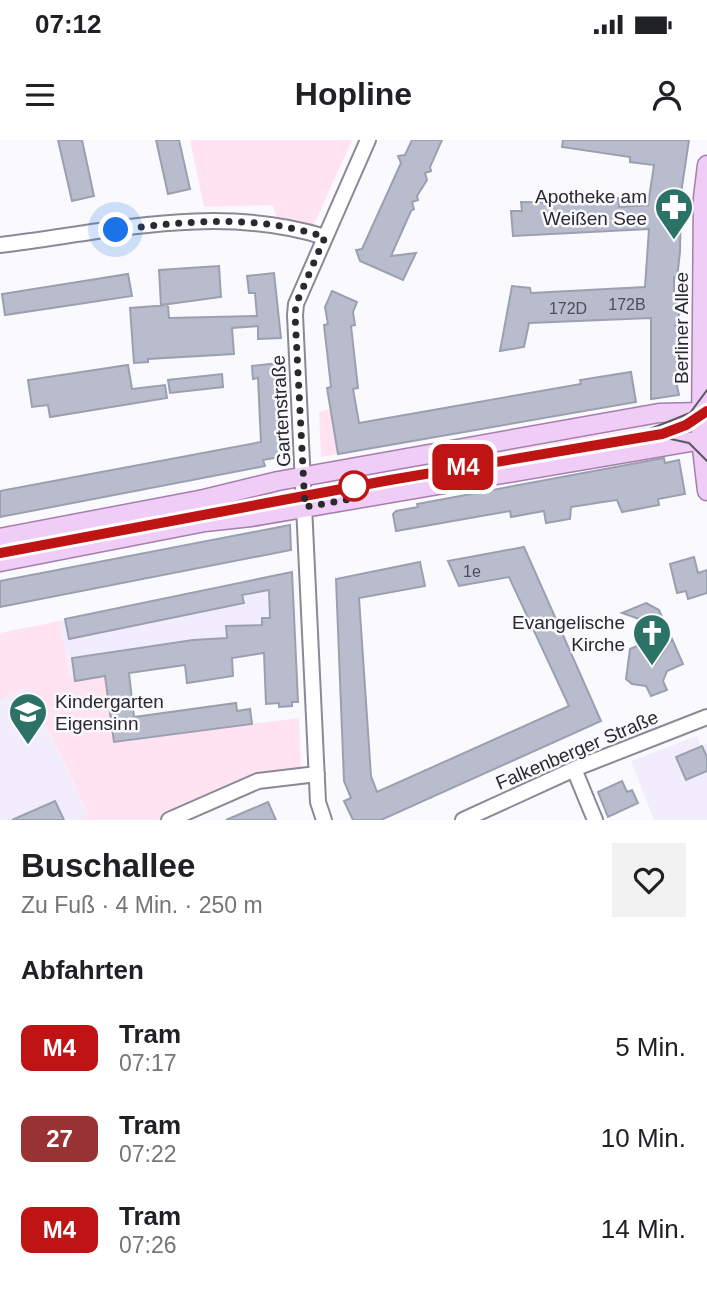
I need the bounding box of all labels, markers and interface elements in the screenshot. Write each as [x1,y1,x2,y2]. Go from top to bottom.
text: 07:12 [35,9,102,39]
icon: menu [21,76,59,114]
text: Hopline [295,76,412,112]
icon: person [648,76,686,114]
place label: Apotheke am Weißen See [535,186,647,229]
pharmacy icon: Apotheke am Weißen See [653,186,695,241]
your location [98,212,133,247]
street label: Berliner Allee [671,272,692,384]
house number: 172B [608,296,646,313]
house number: 172D [549,300,587,317]
street label: Gartenstraße [268,355,294,467]
line badge: M4 [432,444,494,490]
text: M4 [446,453,480,480]
unlabelled marker [339,471,369,501]
house number: 1e [463,563,481,580]
place label: Evangelische Kirche [512,612,625,655]
church icon: Evangelische Kirche [631,612,673,667]
school or university icon: Kindergarten Eigensinn [7,691,49,746]
place label: Kindergarten Eigensinn [55,691,164,734]
street label: Falkenberger Straße [493,706,661,794]
button: heart [612,843,686,917]
text: Buschallee [21,847,195,884]
text: Zu Fuß · 4 Min. · 250 m [21,892,263,918]
text: Abfahrten [21,955,144,985]
text: Tram [119,1019,181,1049]
text: 5 Min. [615,1032,686,1062]
text: M4 [43,1034,76,1061]
text: 07:17 [119,1050,177,1076]
text: Tram [119,1110,181,1140]
text: 10 Min. [601,1123,686,1153]
text: 27 [46,1125,73,1152]
text: 07:22 [119,1141,177,1167]
text: Tram [119,1201,181,1231]
text: 14 Min. [601,1214,686,1244]
text: M4 [43,1216,76,1243]
text: 07:26 [119,1232,177,1258]

